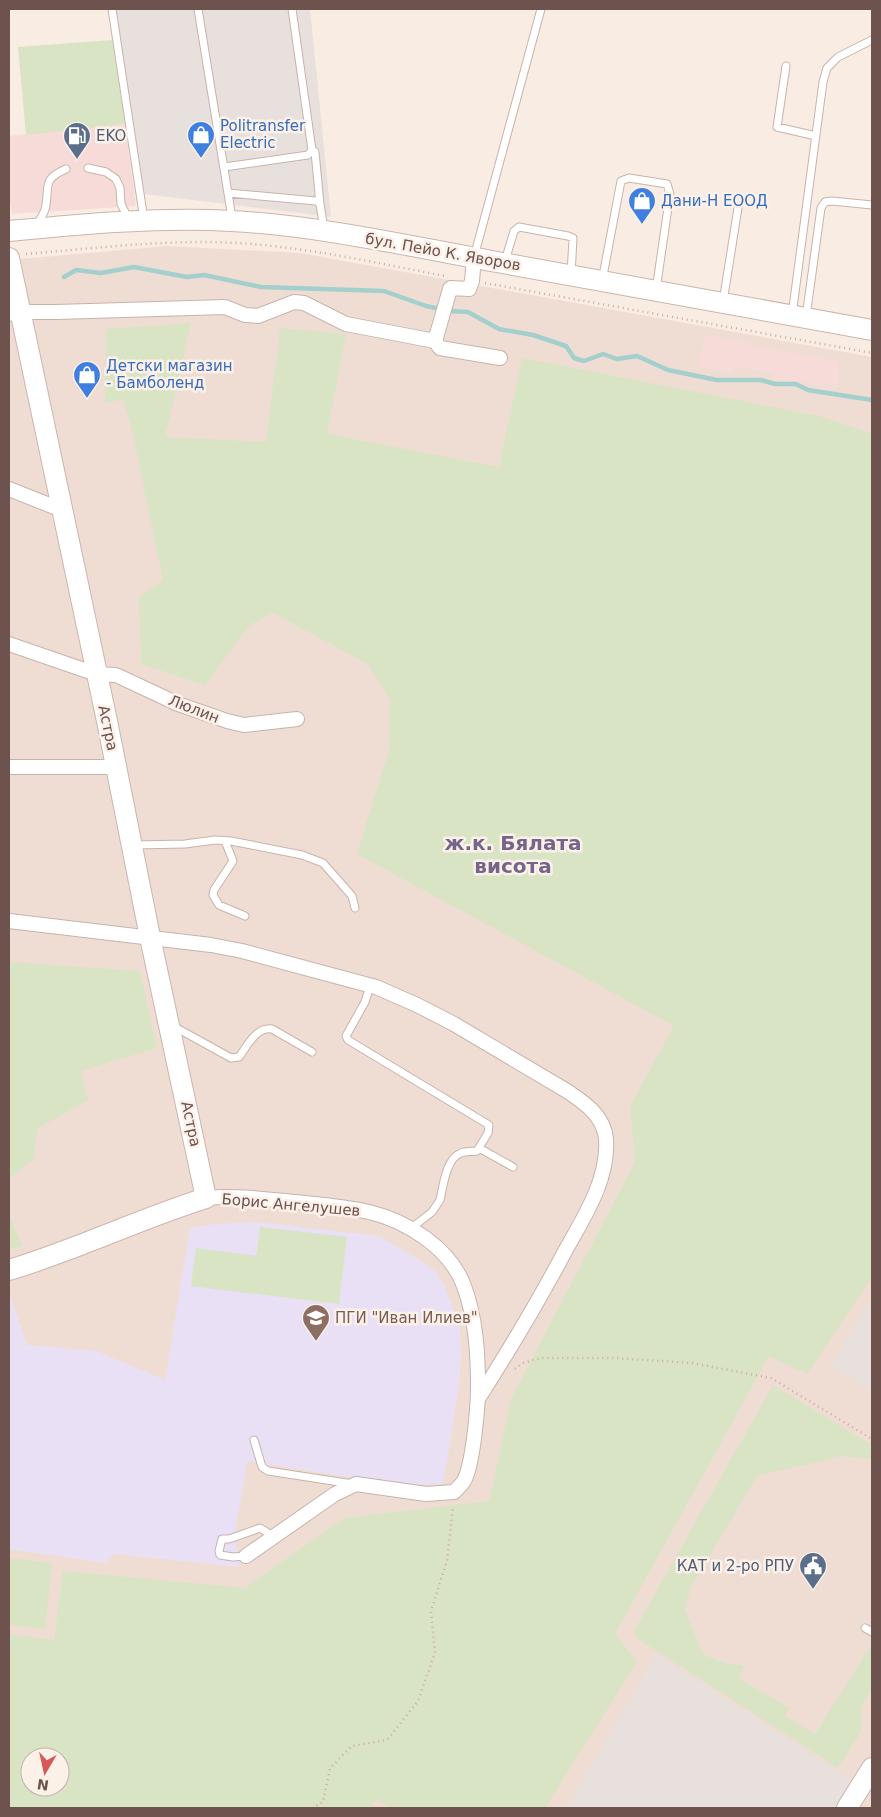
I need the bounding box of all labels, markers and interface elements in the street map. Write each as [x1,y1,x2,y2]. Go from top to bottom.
place label: Politransfer Electric [220,117,306,152]
shop icon: Politransfer Electric [186,120,216,159]
fuel station icon: EKO [62,121,92,160]
place label: EKO [96,127,126,145]
shop icon: Дани-Н ЕООД [627,186,657,225]
place label: Дани-Н ЕООД [661,192,768,210]
street label: бул. Пейо К. Яворов [364,229,522,275]
place label: Детски магазин - Бамболенд [106,357,233,392]
shop icon: Детски магазин - Бамболенд [72,360,102,399]
street label: Люлин [166,691,222,727]
street label: Астра [94,704,122,752]
district label: ж.к. Бялата висота [445,831,581,878]
street label: Астра [177,1100,205,1148]
street label: Борис Ангелушев [221,1190,361,1220]
school or university icon: ПГИ "Иван Илиев" [301,1303,331,1342]
place label: ПГИ "Иван Илиев" [335,1309,478,1327]
public building icon: КАТ и 2-ро РПУ [798,1551,828,1590]
place label: КАТ и 2-ро РПУ [677,1557,794,1575]
north arrow [20,1747,70,1797]
text: N [36,1776,50,1794]

